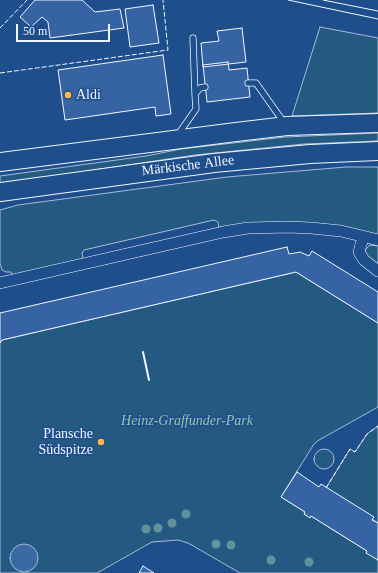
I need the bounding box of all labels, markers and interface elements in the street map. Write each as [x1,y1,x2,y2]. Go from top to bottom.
scale bar [18,16,112,42]
text: 50 m [23,24,47,38]
place label: Aldi [76,87,101,103]
marker: Aldi [63,90,73,100]
street label: Märkische Allee [141,152,235,180]
park label: Heinz-Graffunder-Park [121,413,253,429]
place label: Plansche Südspitze [39,426,93,458]
marker: Plansche Südspitze [96,437,106,447]

